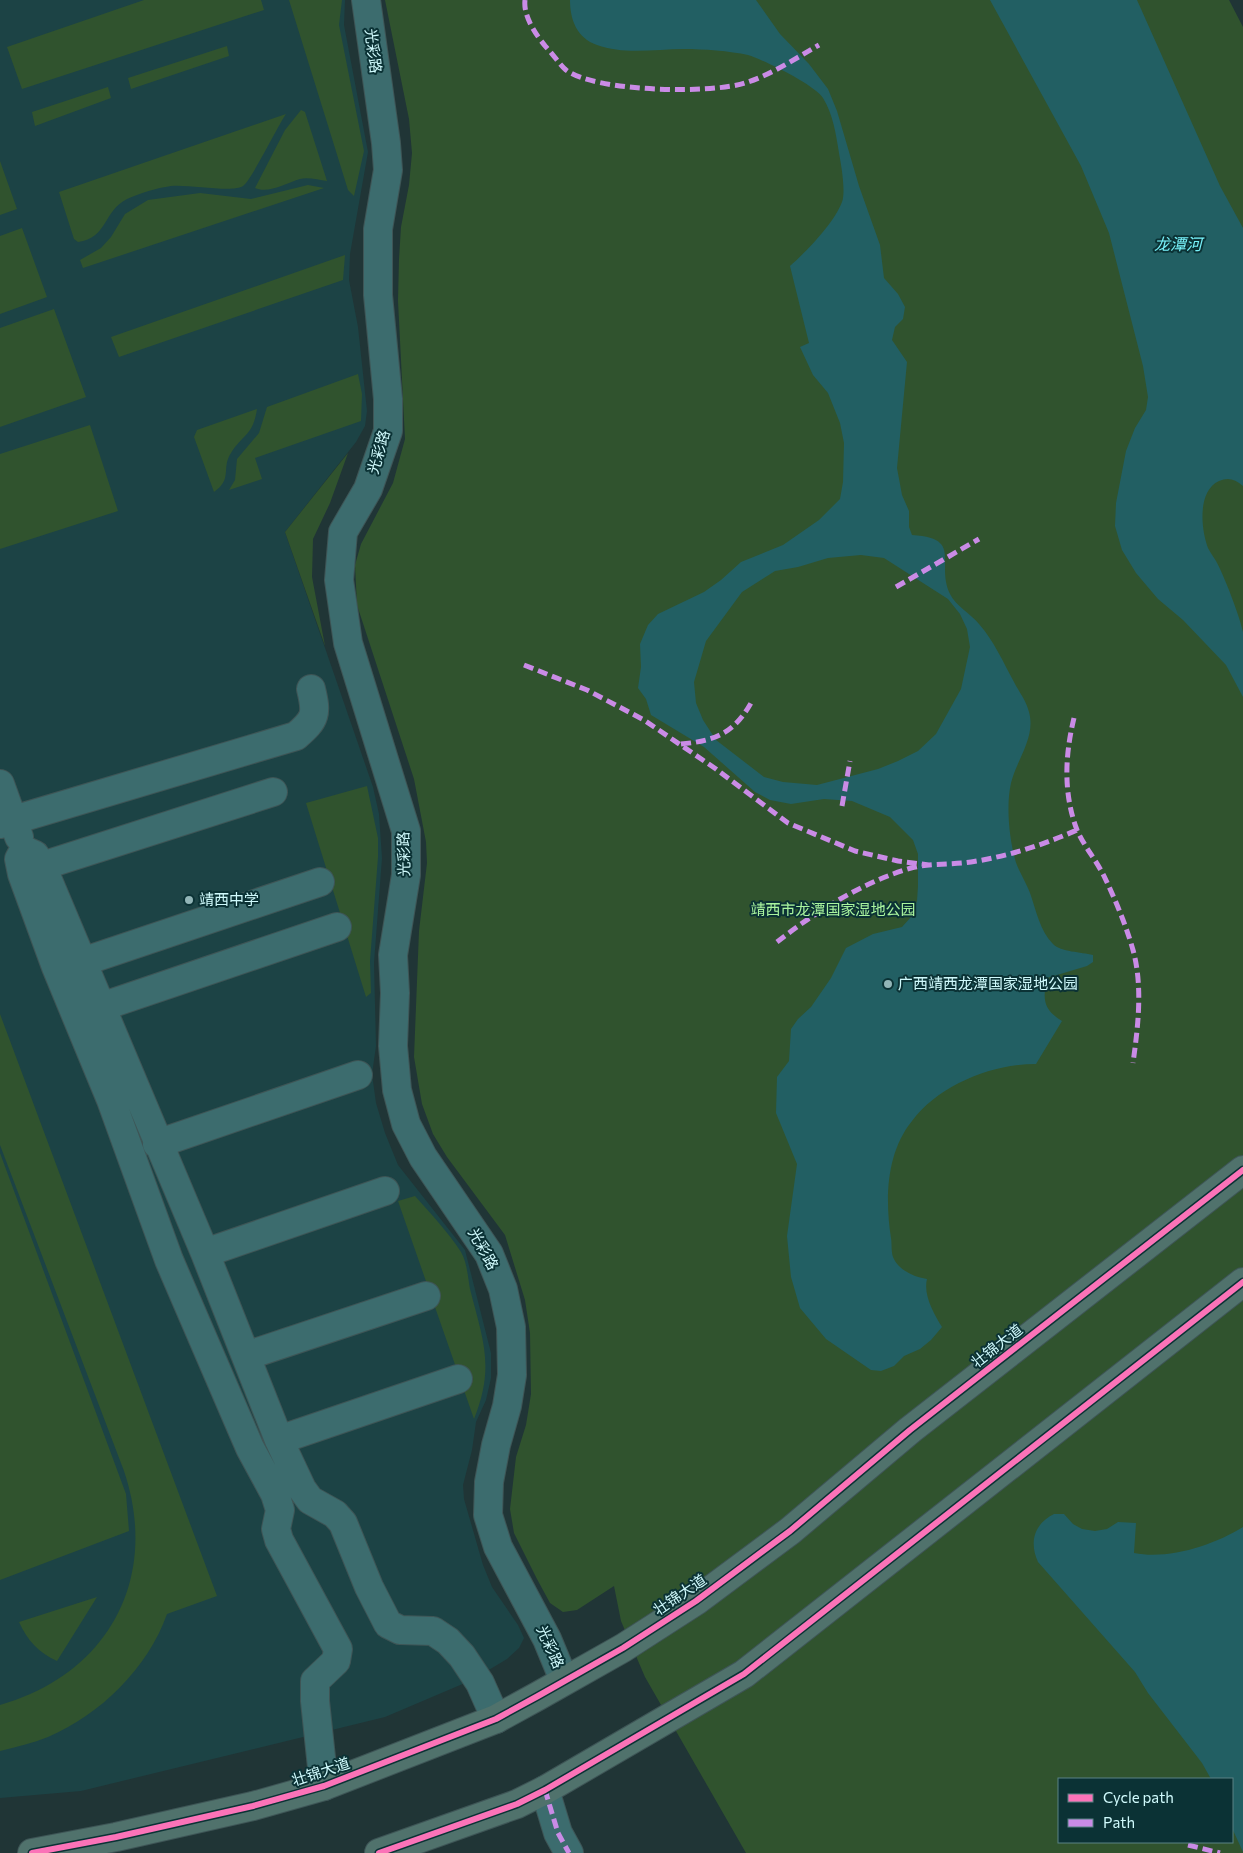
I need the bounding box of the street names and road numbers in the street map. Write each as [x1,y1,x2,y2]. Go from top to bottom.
street label: 光彩路 [362,27,386,74]
street label: 光彩路 [363,428,393,476]
street label: 光彩路 [394,831,412,877]
street label: 光彩路 [465,1224,503,1273]
street label: 壮锦大道 [967,1320,1026,1371]
street label: 壮锦大道 [650,1570,709,1618]
street label: 光彩路 [534,1622,568,1671]
street label: 壮锦大道 [289,1753,352,1789]

